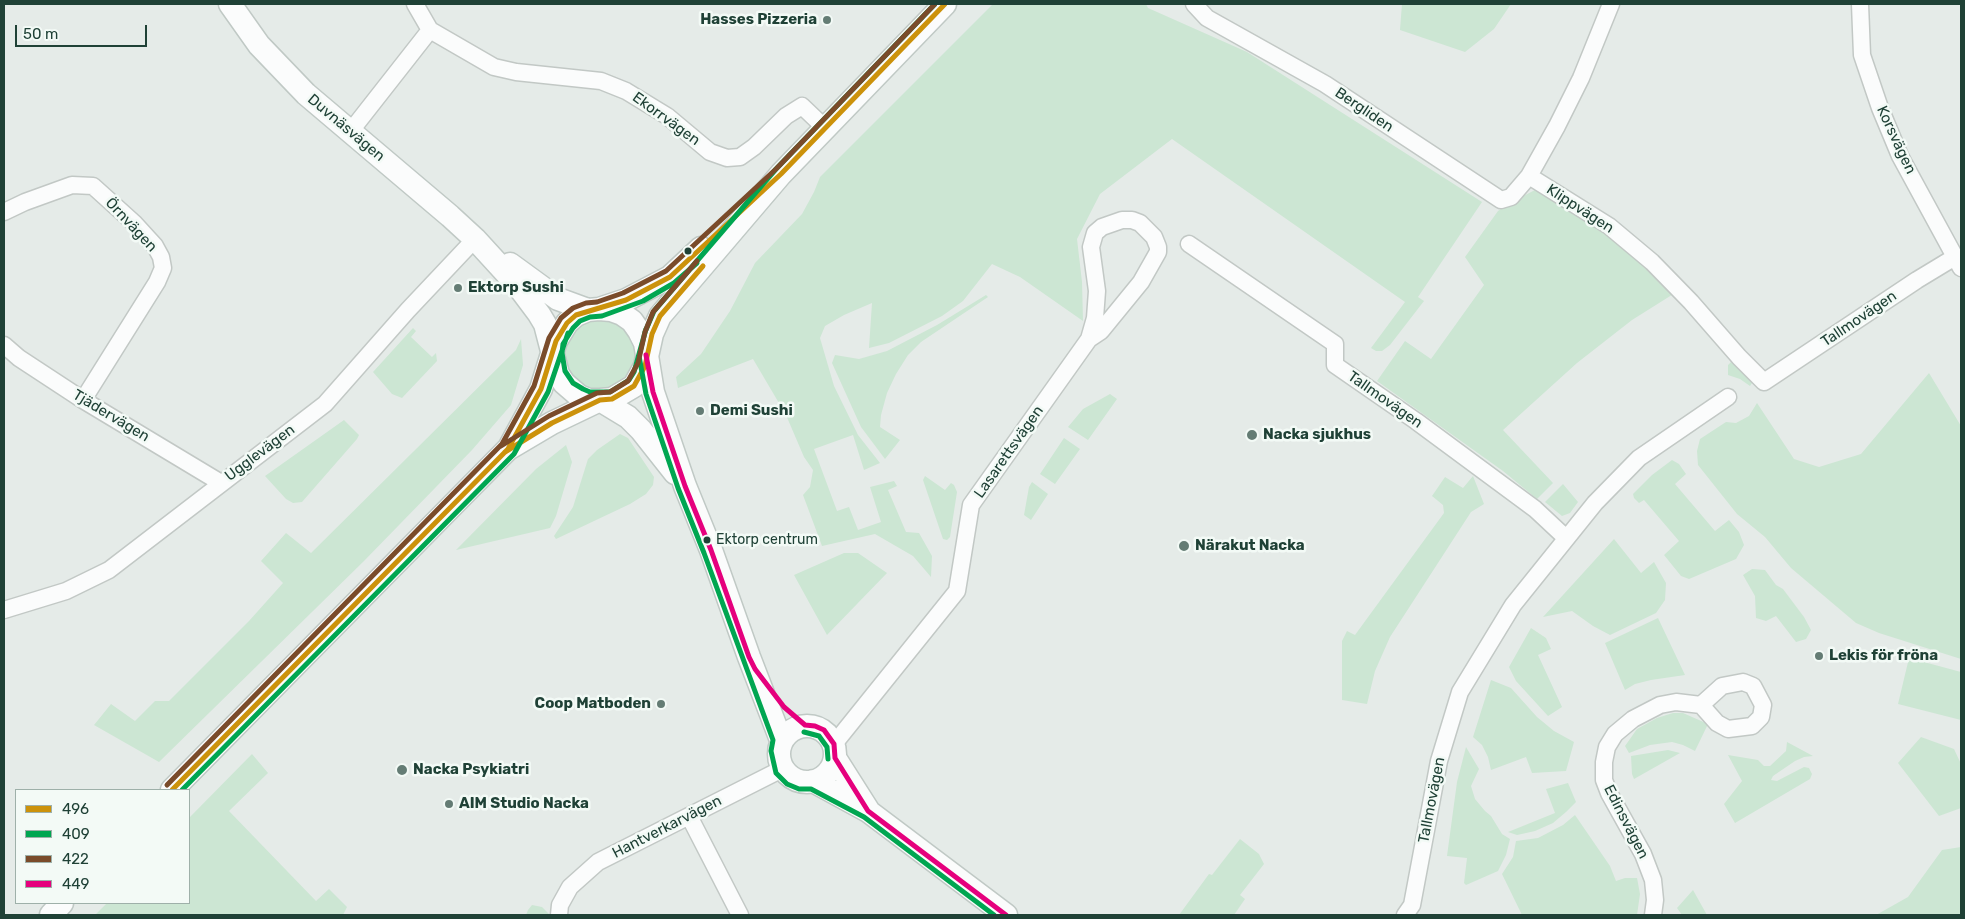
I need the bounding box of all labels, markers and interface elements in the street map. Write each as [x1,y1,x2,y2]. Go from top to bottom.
place label: Hasses Pizzeria [700,11,817,29]
marker: Hasses Pizzeria [821,14,833,26]
scale bar [18,15,150,47]
text: 50 m [23,25,58,43]
street label: Bergliden [1331,84,1397,136]
street label: Ekorrvägen [629,88,703,150]
street label: Duvnäsvägen [304,91,388,165]
street label: Korsvägen [1872,103,1920,177]
street label: Klippvägen [1543,181,1617,237]
street label: Örnvägen [101,194,161,256]
unlabelled marker [683,246,693,256]
place label: Ektorp Sushi [468,279,564,297]
marker: Ektorp Sushi [452,282,464,294]
street label: Tallmovägen [1818,287,1900,351]
street label: Tallmovägen [1344,368,1426,432]
street label: Tjädervägen [69,386,153,446]
place label: Demi Sushi [710,402,793,420]
street label: Lasarettsvägen [971,402,1047,502]
marker: Demi Sushi [694,405,706,417]
street label: Ugglevägen [221,421,299,485]
place label: Nacka sjukhus [1263,426,1371,444]
marker: Nacka sjukhus [1245,428,1259,442]
place label: Ektorp centrum [716,532,818,548]
marker: Ektorp centrum [702,535,712,545]
place label: Närakut Nacka [1195,537,1305,555]
marker: Närakut Nacka [1177,539,1191,553]
place label: Lekis för fröna [1829,647,1938,665]
marker: Lekis för fröna [1813,650,1825,662]
place label: Coop Matboden [535,695,651,713]
marker: Coop Matboden [655,698,667,710]
street label: Tallmovägen [1415,755,1449,845]
place label: Nacka Psykiatri [413,761,529,779]
marker: Nacka Psykiatri [395,763,409,777]
street label: Edinsvägen [1600,782,1652,862]
legend [15,789,190,904]
street label: Hantverkarvägen [609,792,725,862]
place label: AIM Studio Nacka [459,795,589,813]
marker: AIM Studio Nacka [443,798,455,810]
text: 496 [62,800,89,818]
text: 409 [62,825,90,843]
text: 422 [62,850,89,868]
text: 449 [62,875,89,893]

